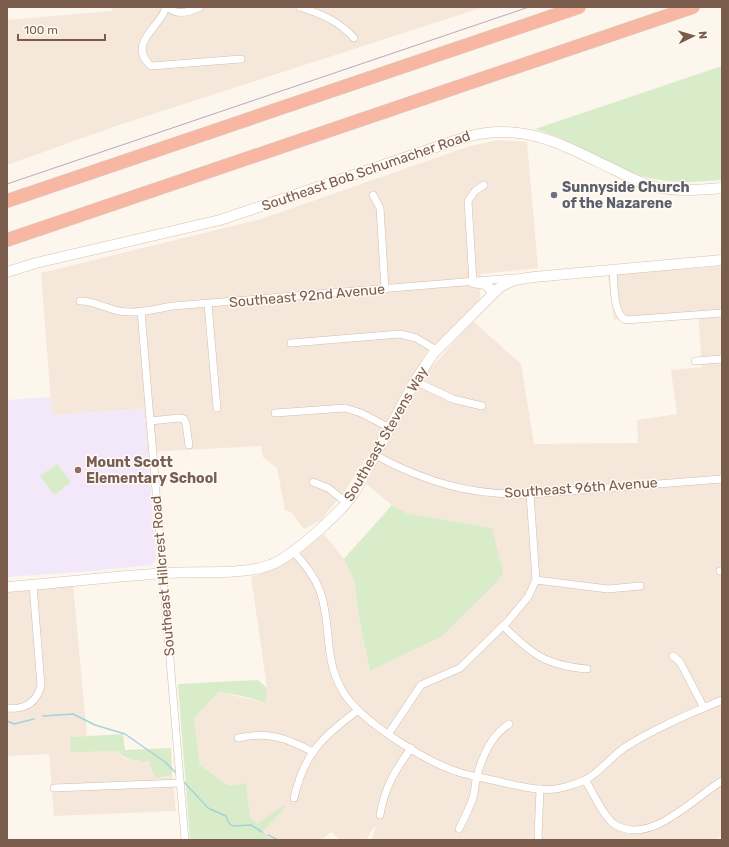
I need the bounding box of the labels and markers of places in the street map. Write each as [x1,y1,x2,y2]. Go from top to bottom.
place label: Sunnyside Church of the Nazarene [562,179,690,212]
marker: Sunnyside Church of the Nazarene [549,190,559,200]
place label: Mount Scott Elementary School [86,454,217,487]
marker: Mount Scott Elementary School [73,465,83,475]

